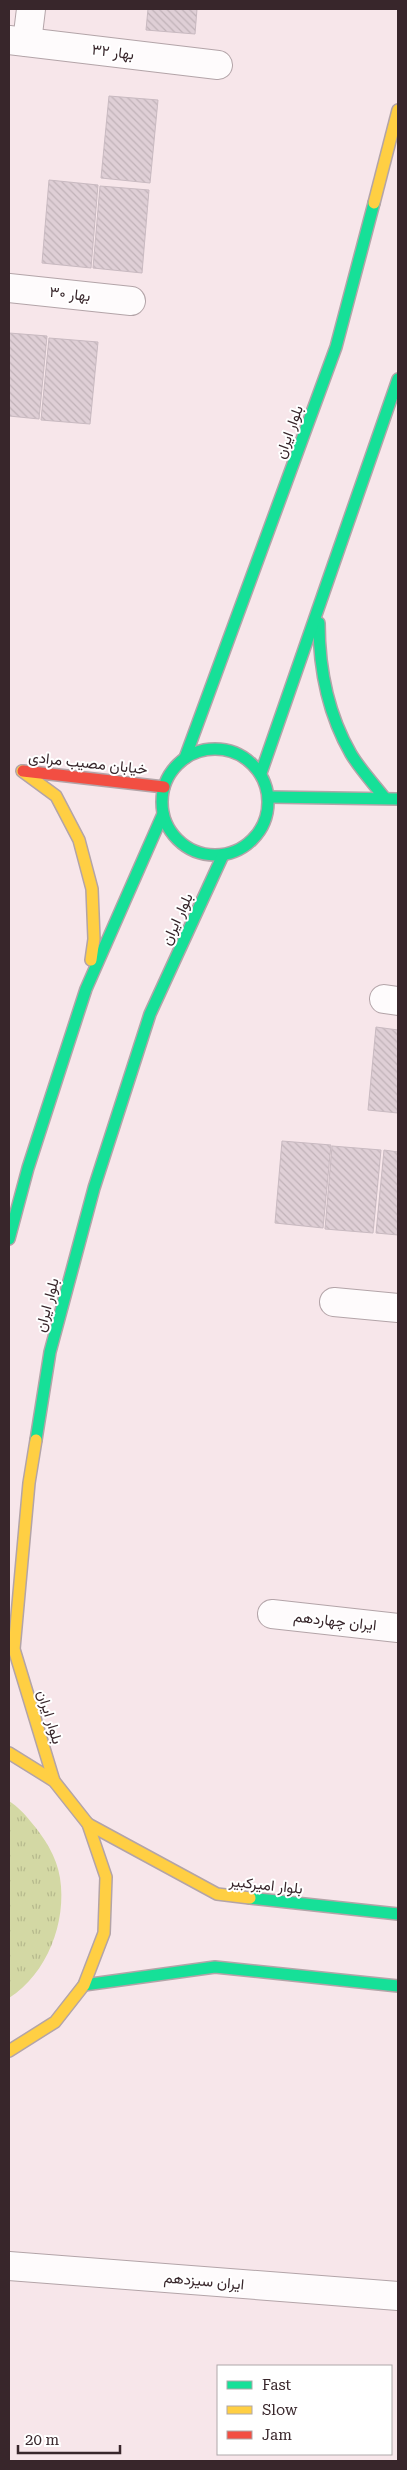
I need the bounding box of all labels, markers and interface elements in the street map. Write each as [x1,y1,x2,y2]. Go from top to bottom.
street label: بهار ۳۲ [91,40,135,64]
street label: بهار ۳۰ [49,283,91,305]
street label: بلوار ایران [271,403,307,461]
street label: خیابان مصیب مرادی [27,748,149,779]
street label: بلوار ایران [157,890,197,948]
street label: بلوار ایران [31,1276,63,1334]
street label: ایران چهاردهم [292,1608,377,1635]
street label: بلوار ایران [33,1688,67,1746]
street label: بلوار امیرکبیر [227,1872,304,1898]
street label: ایران سیزدهم [163,2269,245,2294]
legend [217,2365,392,2455]
text: Fast [262,2376,292,2394]
text: Slow [262,2401,298,2419]
scale bar [18,2422,120,2454]
text: Jam [262,2426,292,2444]
text: 20 m [25,2431,60,2449]

